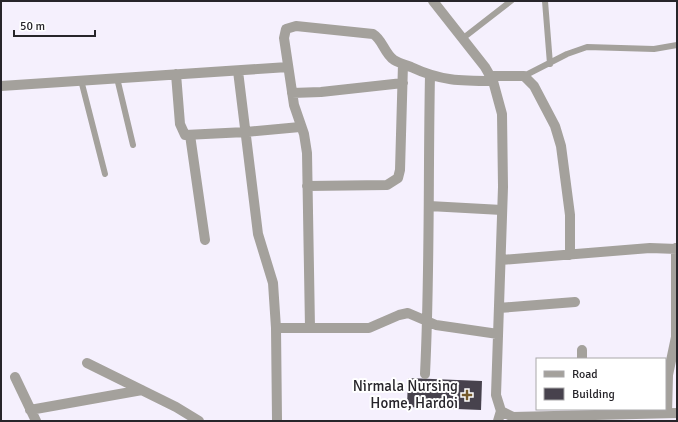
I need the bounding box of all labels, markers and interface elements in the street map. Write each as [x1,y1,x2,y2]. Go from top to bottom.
scale bar [14,12,95,38]
text: 50 m [20,19,45,34]
legend [536,358,666,410]
text: Road [572,367,598,382]
place label: Nirmala Nursing Home, Hardoi [353,377,458,412]
text: Building [572,387,615,402]
marker: Nirmala Nursing Home, Hardoi [461,389,473,401]

